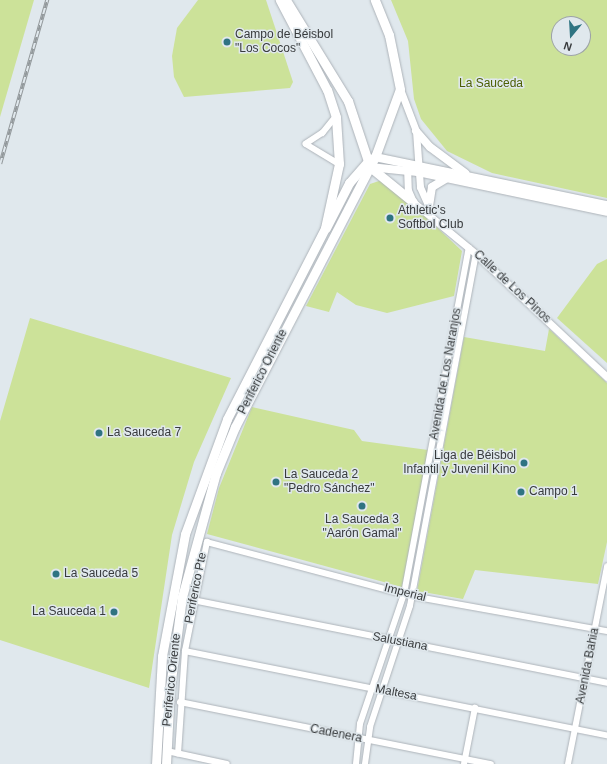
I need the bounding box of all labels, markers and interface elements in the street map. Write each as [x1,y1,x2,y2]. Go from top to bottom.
north arrow [551,16,591,56]
place label: Campo de Béisbol "Los Cocos" [235,28,333,56]
marker: Campo de Béisbol "Los Cocos" [222,37,232,47]
text: N [562,40,573,53]
park label: La Sauceda [459,77,523,91]
place label: Athletic's Softbol Club [398,204,463,232]
marker: Athletic's Softbol Club [385,213,395,223]
street label: Calle de Los Pinos [470,248,554,326]
street label: Avenida de Los Naranjos [427,307,465,441]
street label: Periferico Oriente [235,327,291,417]
place label: La Sauceda 7 [107,426,181,440]
marker: La Sauceda 7 [94,428,104,438]
place label: Liga de Béisbol Infantil y Juvenil Kino [403,449,516,477]
marker: Liga de Béisbol Infantil y Juvenil Kino [519,458,529,468]
place label: La Sauceda 2 "Pedro Sánchez" [284,468,375,496]
marker: La Sauceda 2 "Pedro Sánchez" [271,477,281,487]
place label: Campo 1 [529,485,578,499]
marker: Campo 1 [516,487,526,497]
marker: La Sauceda 3 "Aarón Gamal" [357,501,367,511]
place label: La Sauceda 3 "Aarón Gamal" [322,513,402,541]
street label: Periferico Pte [182,551,210,625]
place label: La Sauceda 5 [64,567,138,581]
marker: La Sauceda 5 [51,569,61,579]
street label: Imperial [383,581,427,605]
place label: La Sauceda 1 [32,605,106,619]
marker: La Sauceda 1 [109,607,119,617]
street label: Avenida Bahia [574,627,602,705]
street label: Salustiana [371,630,429,654]
street label: Periferico Oriente [160,633,184,727]
street label: Maltesa [374,682,418,704]
street label: Cadenera [309,722,363,746]

